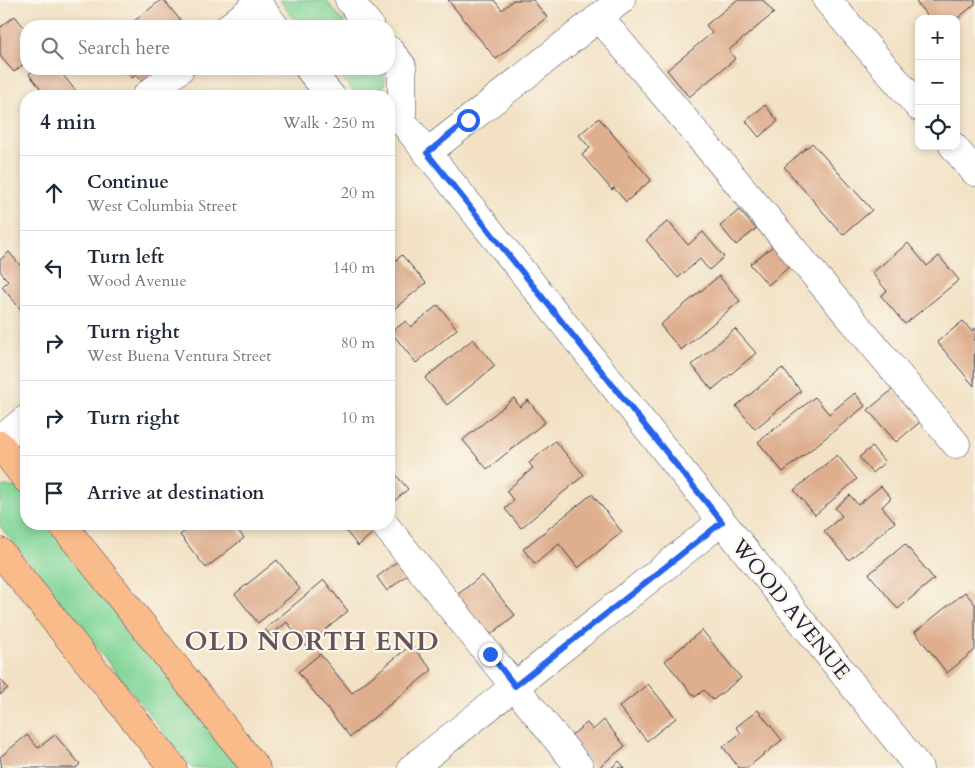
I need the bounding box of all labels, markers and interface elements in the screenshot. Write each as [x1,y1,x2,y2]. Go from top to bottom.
map controls [915,15,960,150]
button: + [915,15,960,60]
search box [20,20,395,75]
icon: search [38,34,66,62]
text: Search here [78,35,170,61]
button: − [915,60,960,105]
button: locate [915,105,960,150]
text: 4 min [40,108,96,137]
route start [457,109,480,132]
text: Walk · 250 m [283,112,375,134]
text: Continue [87,169,169,195]
icon: ahead [40,179,68,207]
text: 20 m [341,182,375,204]
text: West Columbia Street [87,195,237,217]
text: Turn left [87,244,164,270]
icon: left [40,254,68,282]
text: 140 m [333,257,375,279]
text: Wood Avenue [87,270,187,292]
text: Turn right [87,319,179,345]
icon: right [40,329,68,357]
text: 80 m [341,332,375,354]
text: West Buena Ventura Street [87,345,271,367]
icon: right [40,404,68,432]
text: Turn right [87,405,179,431]
text: 10 m [341,407,375,429]
icon: arrive [40,479,68,507]
text: Arrive at destination [87,480,264,506]
street label: WOOD AVENUE [724,532,857,686]
district label: OLD NORTH END [184,624,440,659]
route end [479,643,502,666]

